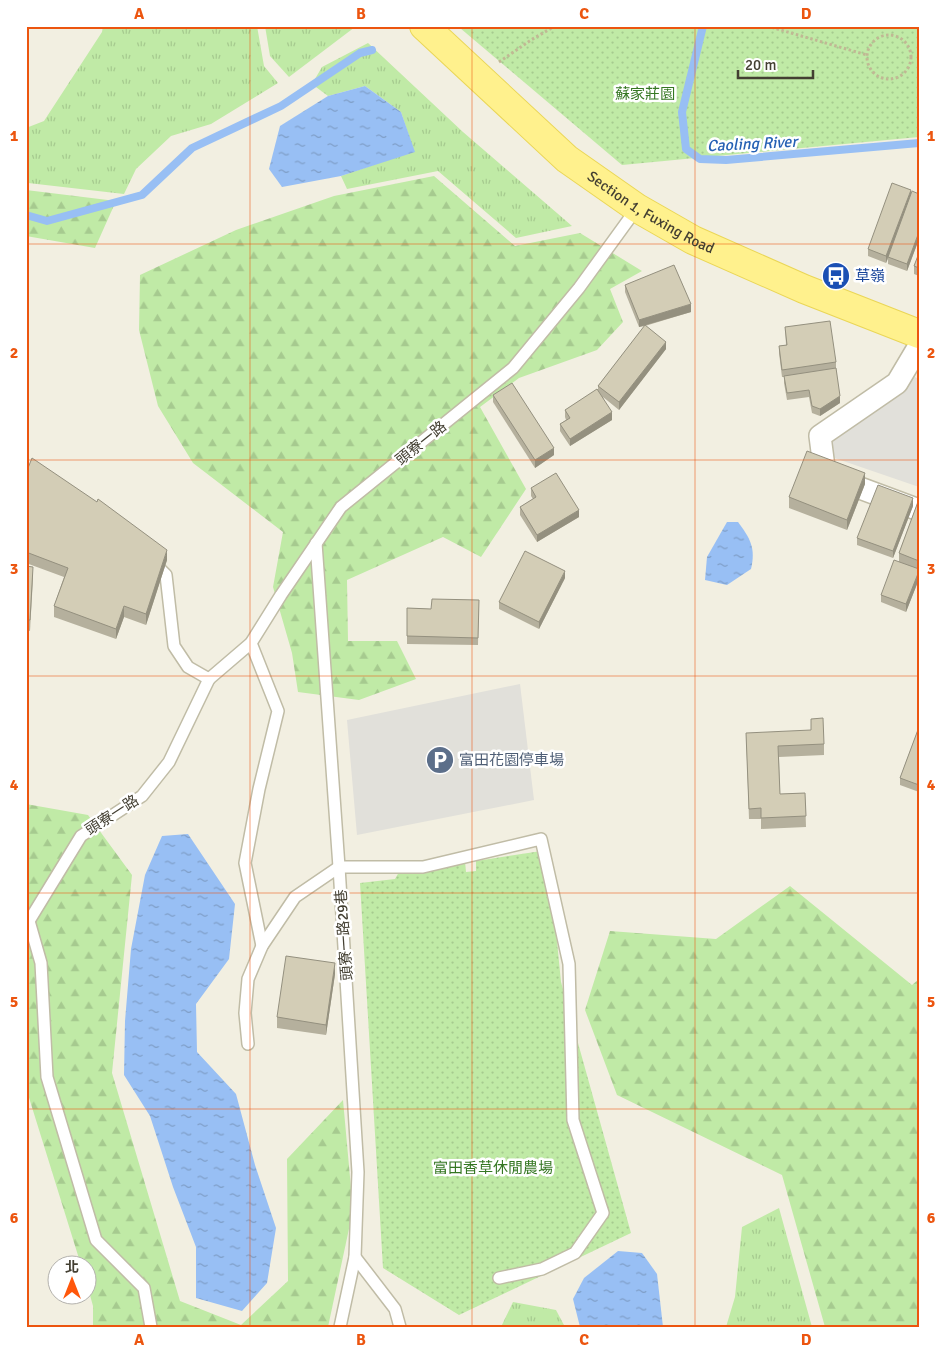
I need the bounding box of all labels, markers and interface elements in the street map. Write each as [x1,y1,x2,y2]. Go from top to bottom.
text: A [134,4,145,24]
text: B [356,4,366,24]
text: C [579,4,589,24]
text: D [801,4,812,24]
scale bar [738,48,812,80]
text: 20 m [745,56,776,74]
park label: 蘇家莊園 [615,85,675,103]
text: 1 [10,126,19,146]
text: 1 [927,126,936,146]
water label: Caoling River [706,132,800,156]
street label: Section 1, Fuxing Road [584,167,717,257]
bus stop icon: 草嶺 [821,261,851,291]
place label: 草嶺 [855,267,885,285]
text: 2 [10,343,18,363]
text: 2 [927,343,935,363]
street label: 頭寮一路 [392,417,450,469]
text: 3 [10,559,18,579]
text: 3 [927,559,935,579]
parking icon: 富田花園停車場 [425,745,455,775]
place label: 富田花園停車場 [459,751,564,769]
text: 4 [10,775,19,795]
text: 4 [927,775,936,795]
street label: 頭寮一路 [82,791,142,839]
street label: 頭寮一路29巷 [332,889,356,981]
text: 5 [10,992,18,1012]
text: 5 [927,992,935,1012]
park label: 富田香草休閒農場 [433,1159,553,1177]
text: 6 [10,1208,19,1228]
text: 6 [927,1208,936,1228]
north arrow [48,1256,98,1306]
text: 北 [65,1259,79,1276]
text: A [134,1330,145,1350]
text: B [356,1330,366,1350]
text: C [579,1330,589,1350]
text: D [801,1330,812,1350]

